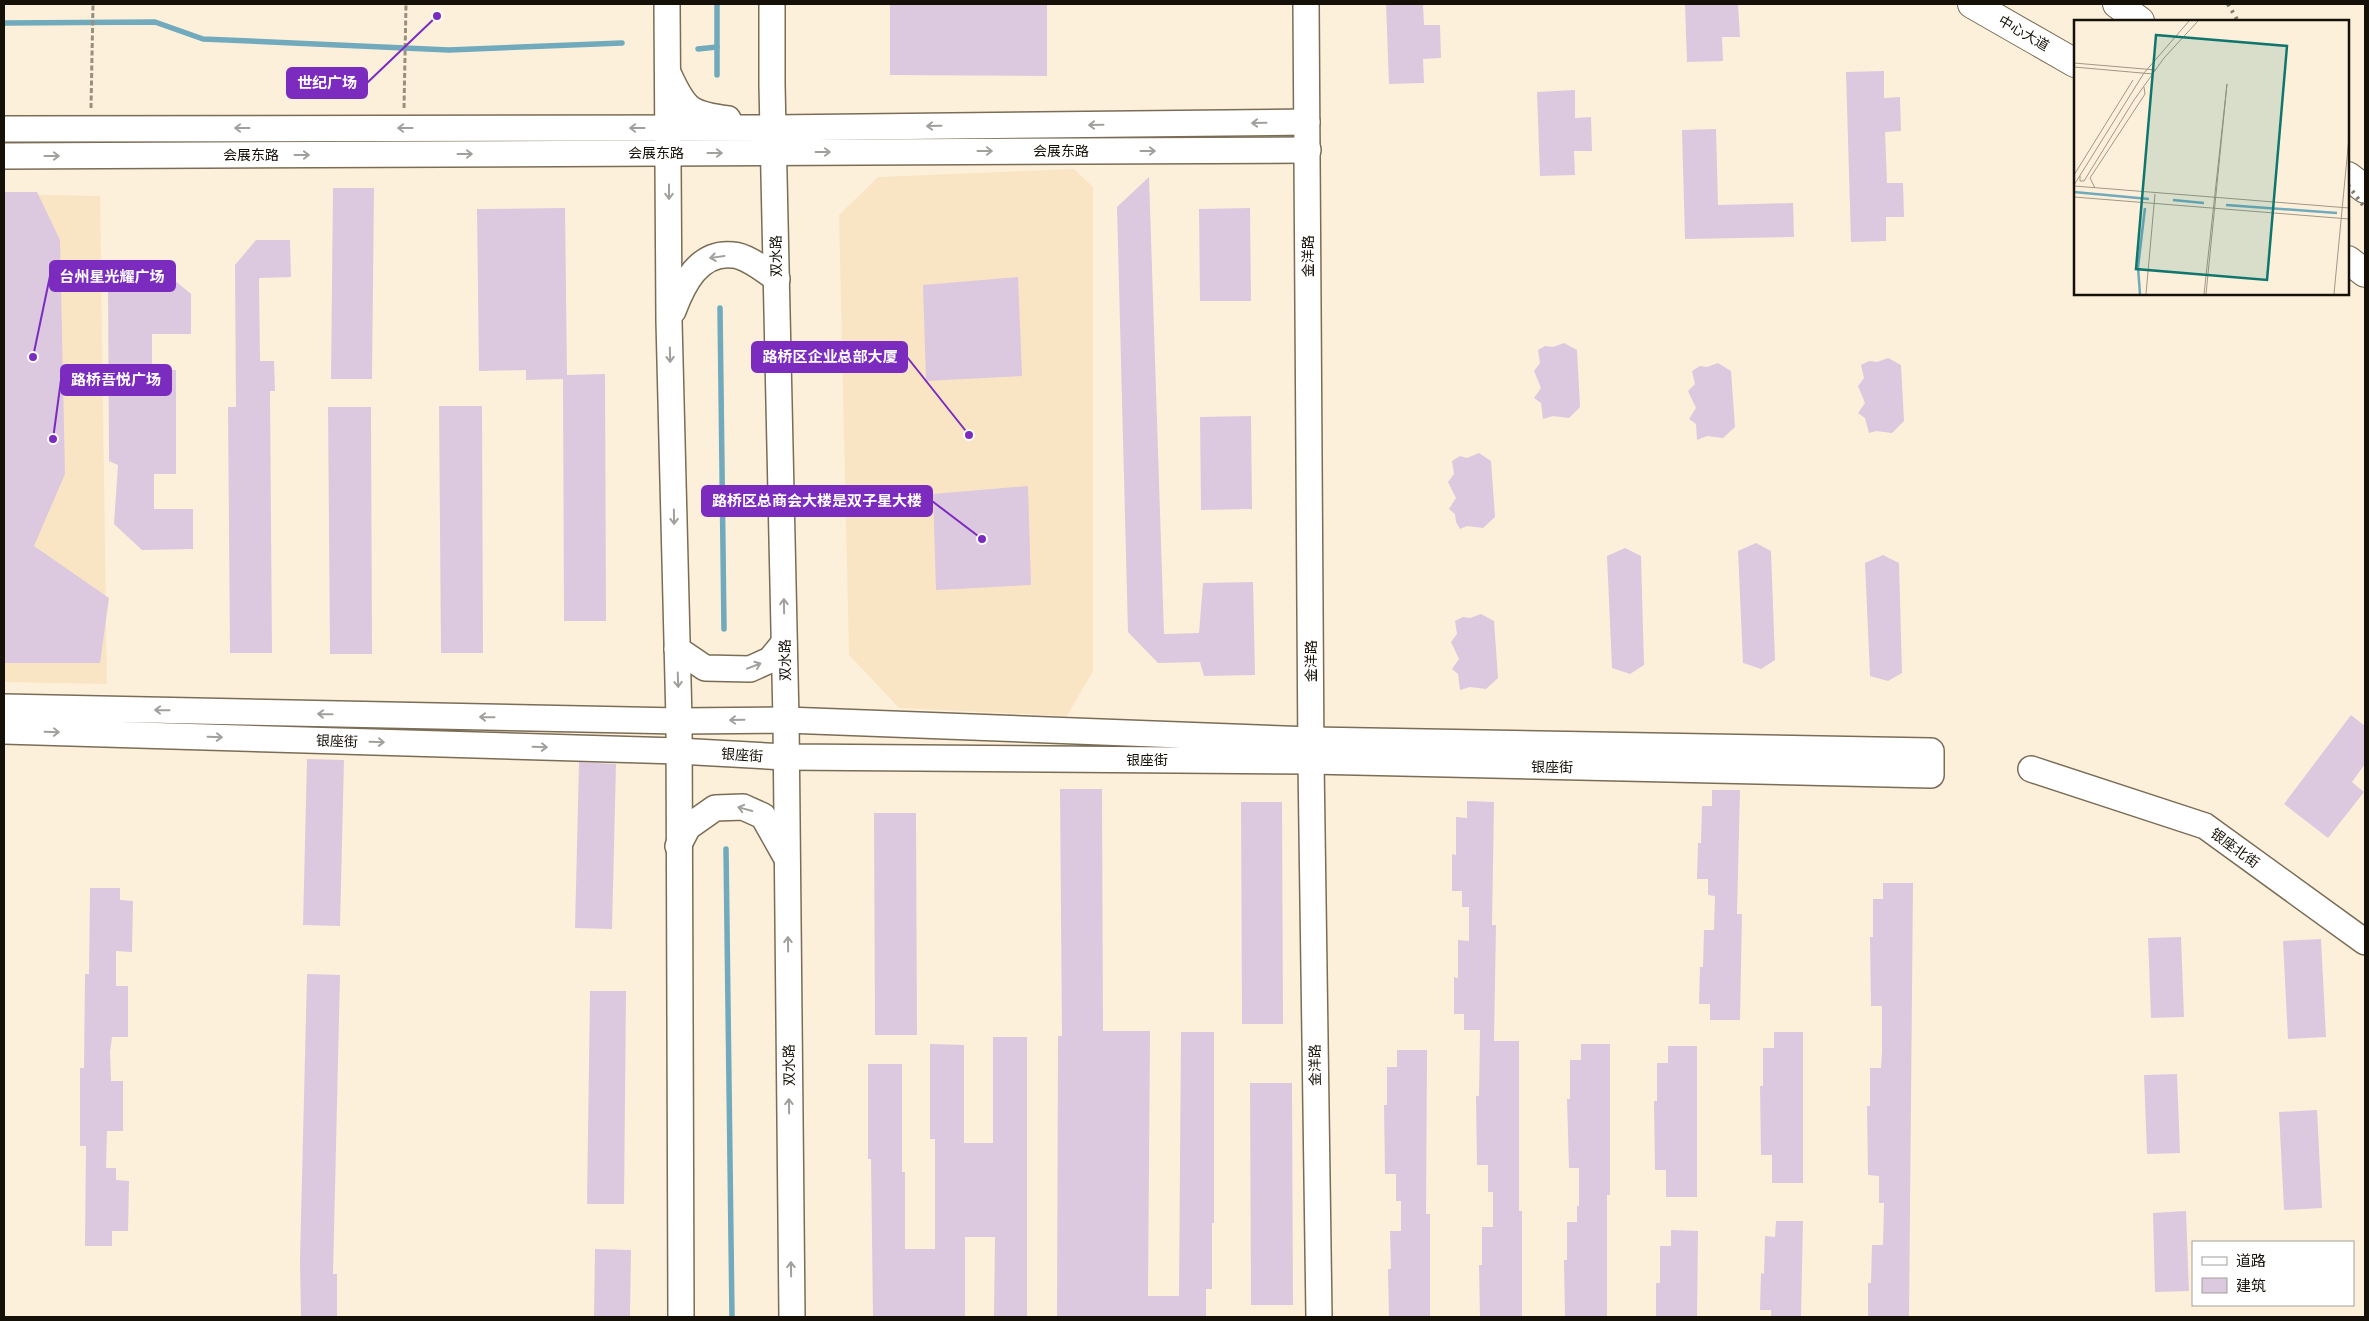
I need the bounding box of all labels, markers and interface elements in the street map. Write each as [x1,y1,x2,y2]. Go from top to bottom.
street label: 中心大道 [1995,10,2053,56]
inset map [2074,20,2349,295]
callout: 世纪广场 [287,68,367,98]
text: 世纪广场 [297,72,357,94]
one-way arrow [1251,118,1267,128]
one-way arrow [1088,120,1104,130]
one-way arrow [926,122,942,131]
one-way arrow [234,123,250,133]
one-way arrow [397,123,413,133]
one-way arrow [629,123,646,133]
street label: 会展东路 [1033,141,1089,161]
street label: 会展东路 [628,143,684,163]
street label: 会展东路 [223,145,279,165]
one-way arrow [977,146,993,156]
one-way arrow [1140,146,1156,156]
one-way arrow [814,147,831,157]
one-way arrow [706,148,723,158]
one-way arrow [456,149,473,159]
one-way arrow [294,150,310,160]
one-way arrow [44,151,60,161]
one-way arrow [664,184,674,200]
street label: 双水路 [766,235,786,277]
street label: 金洋路 [1298,235,1318,277]
one-way arrow [710,252,726,262]
callout: 台州星光耀广场 [50,261,175,291]
text: 台州星光耀广场 [59,266,165,288]
callout: 路桥区企业总部大厦 [752,342,907,372]
one-way arrow [665,346,675,363]
text: 路桥区企业总部大厦 [762,346,898,368]
callout: 路桥吾悦广场 [61,365,171,395]
text: 路桥吾悦广场 [71,369,161,391]
callout: 路桥区总商会大楼是双子星大楼 [702,486,932,516]
text: 路桥区总商会大楼是双子星大楼 [712,490,922,512]
one-way arrow [669,509,679,525]
one-way arrow [779,598,788,614]
street label: 双水路 [775,639,795,681]
street label: 金洋路 [1301,640,1321,682]
one-way arrow [746,661,761,670]
one-way arrow [673,672,683,688]
one-way arrow [155,705,171,715]
one-way arrow [317,709,333,718]
one-way arrow [479,712,496,722]
one-way arrow [729,715,746,725]
one-way arrow [44,727,60,737]
street label: 银座街 [316,730,358,752]
one-way arrow [206,732,223,742]
one-way arrow [369,737,385,747]
one-way arrow [532,742,548,751]
street label: 银座街 [720,744,764,766]
street label: 银座街 [1126,750,1168,770]
street label: 银座街 [1531,757,1573,777]
one-way arrow [738,804,754,814]
street label: 银座北街 [2206,823,2264,873]
one-way arrow [783,936,792,952]
street label: 双水路 [779,1044,799,1086]
street label: 金洋路 [1305,1044,1325,1086]
one-way arrow [785,1098,794,1114]
legend [2192,1241,2354,1306]
text: 道路 [2236,1250,2266,1272]
one-way arrow [786,1261,796,1277]
text: 建筑 [2236,1275,2266,1297]

